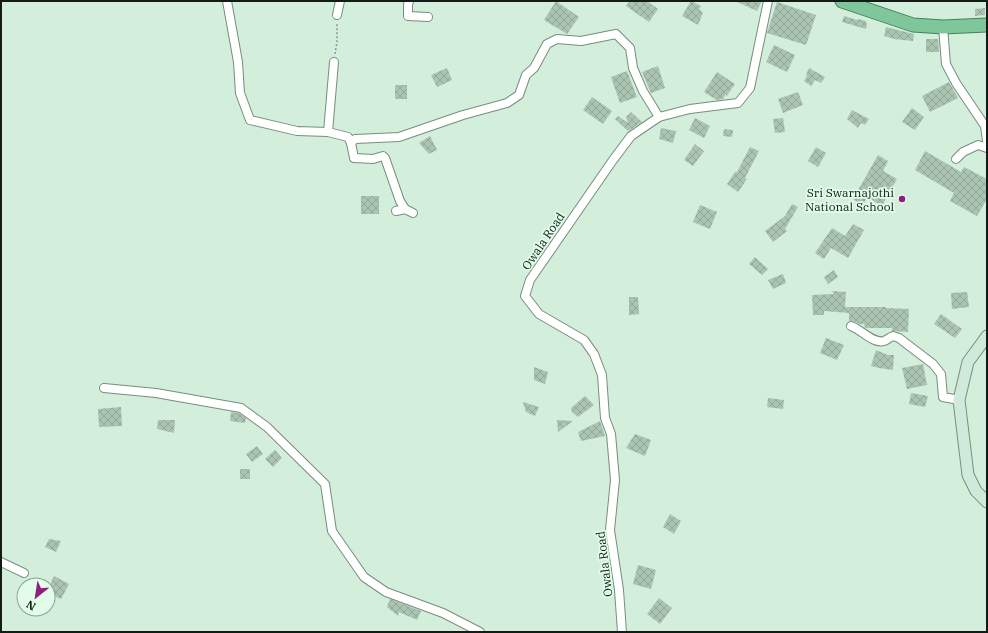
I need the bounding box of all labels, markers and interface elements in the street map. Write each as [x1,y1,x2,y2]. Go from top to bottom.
place label: Sri Swarnajothi National School [805,185,894,214]
marker: Sri Swarnajothi National School [897,194,907,204]
street label: Owala Road [518,209,568,273]
street label: Owala Road [593,530,615,598]
north arrow [16,577,56,617]
text: N [23,597,38,614]

